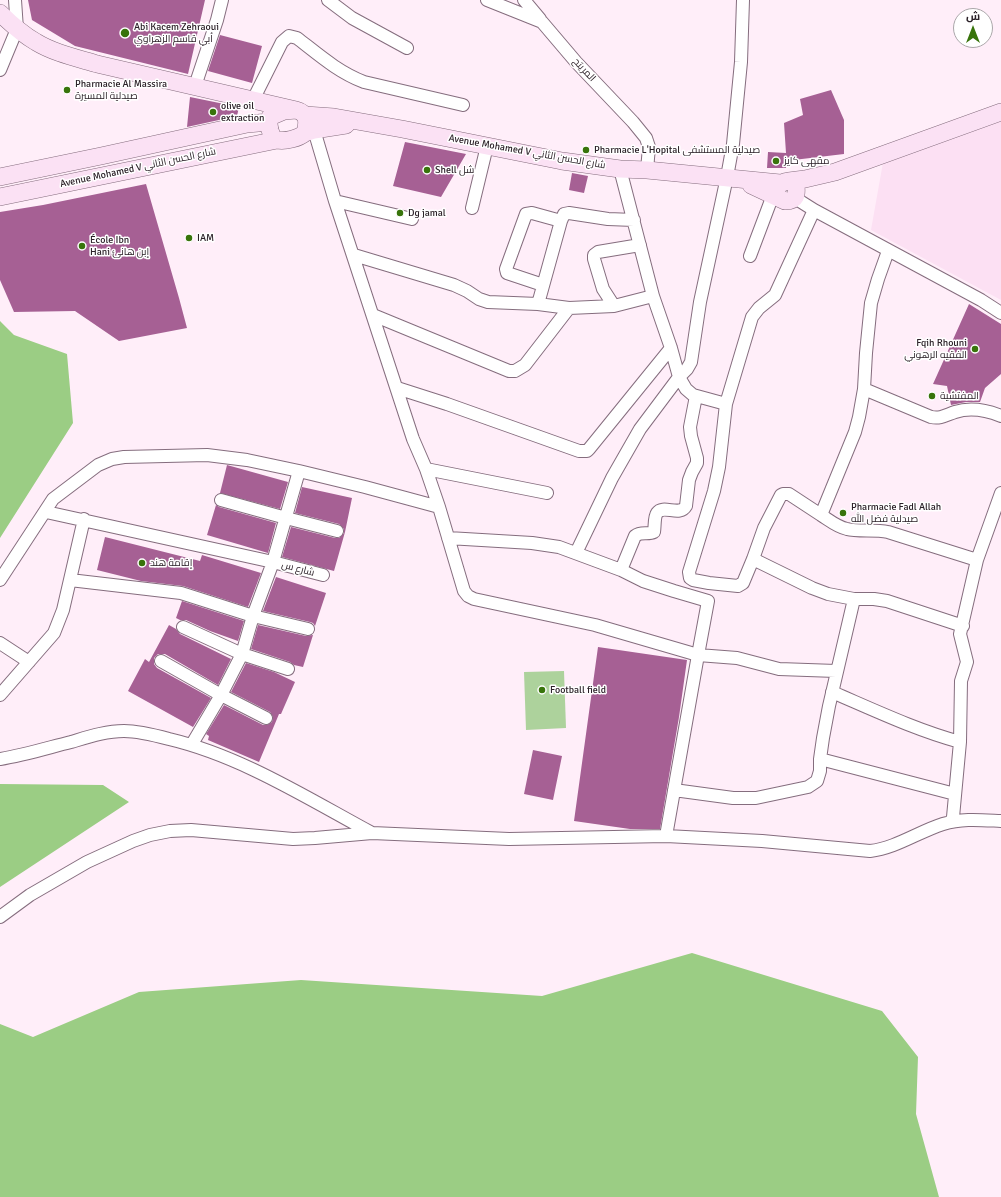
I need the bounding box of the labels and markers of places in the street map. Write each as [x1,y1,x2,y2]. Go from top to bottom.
place label: Abi Kacem Zehraoui أبي قاسم الزهراوي [134,21,219,44]
marker: Abi Kacem Zehraoui أبي قاسم الزهراوي [119,27,131,39]
place label: Pharmacie Al Massira صيدلية المسيرة [75,78,167,102]
marker: Pharmacie Al Massira صيدلية المسيرة [62,85,72,95]
place label: olive oil extraction [221,100,264,124]
marker: olive oil extraction [208,107,218,117]
place label: Pharmacie L'Hopital صيدلية المستشفى [594,144,760,156]
marker: Pharmacie L'Hopital صيدلية المستشفى [581,145,591,155]
place label: مقهى كايز [784,155,829,167]
marker: مقهى كايز [771,156,781,166]
place label: Shell شل [435,164,474,176]
marker: Shell شل [422,165,432,175]
place label: Dg jamal [408,207,446,219]
marker: Dg jamal [395,208,405,218]
place label: IAM [197,232,214,244]
marker: IAM [184,233,194,243]
place label: École Ibn Hani إبن هانئ [90,234,149,258]
marker: École Ibn Hani إبن هانئ [77,241,87,251]
place label: Fqih Rhouni الفقيه الرهوني [904,337,967,360]
marker: Fqih Rhouni الفقيه الرهوني [970,344,980,354]
place label: المفتشية [940,390,979,402]
marker: المفتشية [927,391,937,401]
place label: Pharmacie Fadl Allah صيدلية فضل الله [851,501,941,524]
marker: Pharmacie Fadl Allah صيدلية فضل الله [838,508,848,518]
place label: إقامة هند [150,557,192,569]
marker: إقامة هند [137,558,147,568]
place label: Football field [550,684,606,696]
marker: Football field [537,685,547,695]

